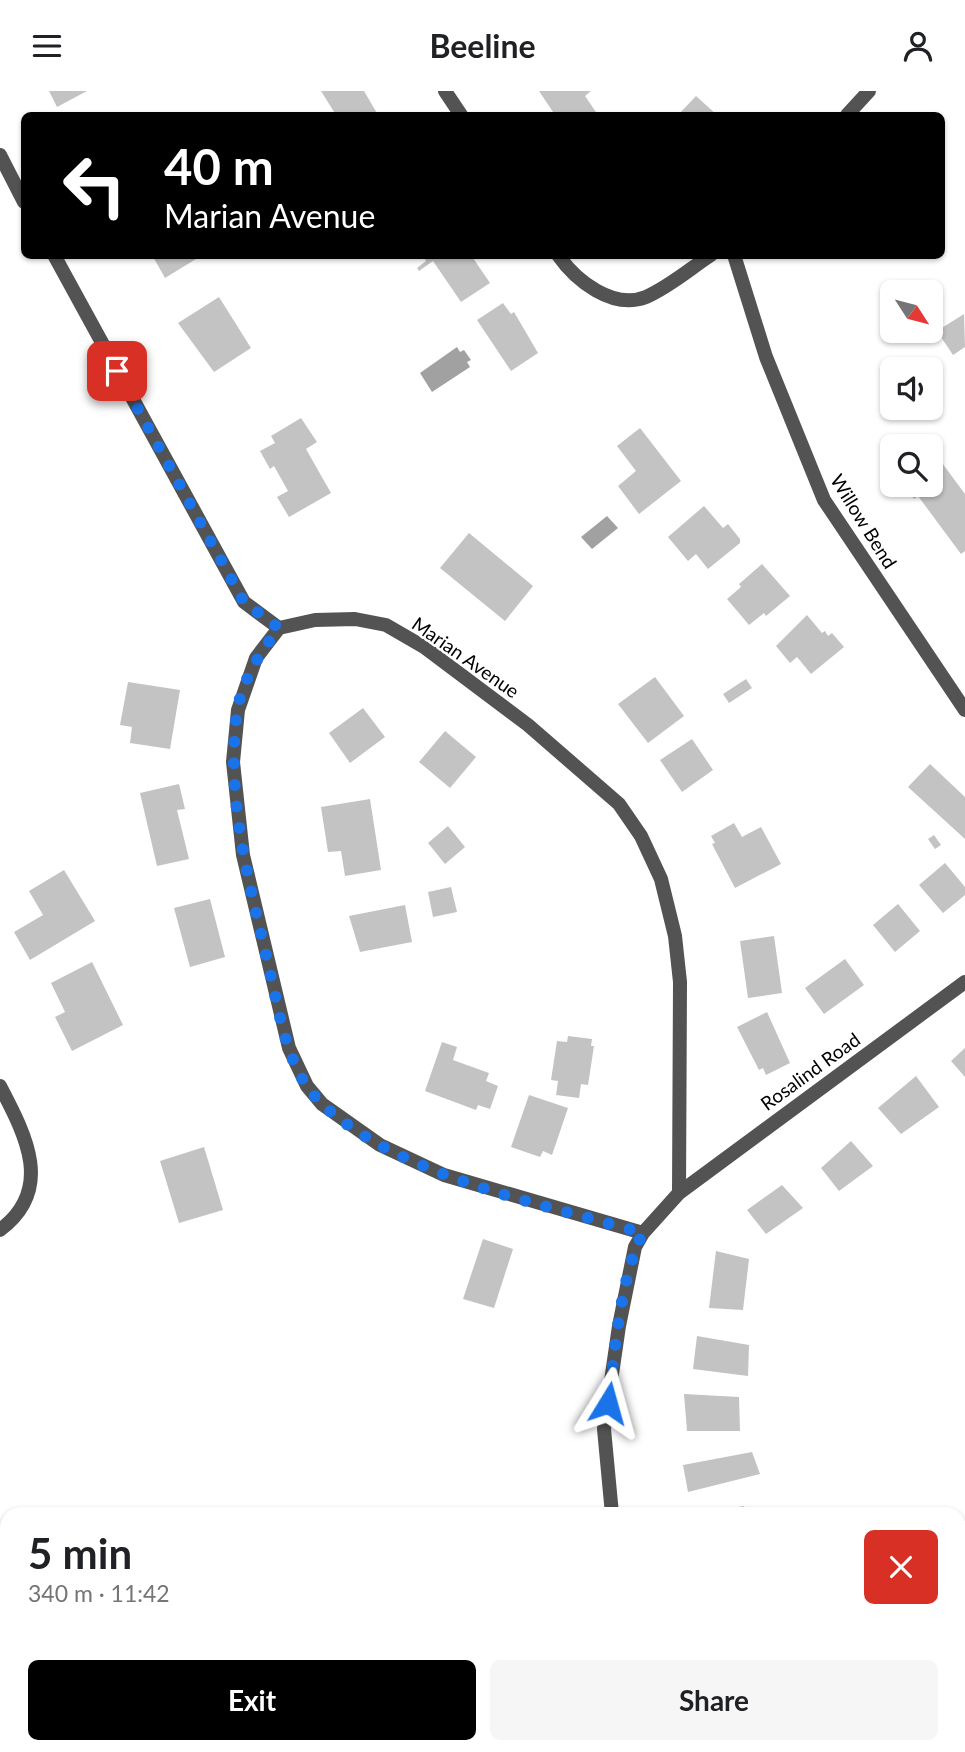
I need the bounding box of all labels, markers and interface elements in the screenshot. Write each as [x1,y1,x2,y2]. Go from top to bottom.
text: Beeline [429,26,536,65]
icon: menu [28,27,66,65]
icon: person [899,27,937,65]
text: 40 m [164,137,274,195]
icon: left [49,140,140,231]
text: Marian Avenue [164,196,375,235]
north arrow [880,280,943,343]
map controls [880,280,943,497]
pin [87,341,147,401]
icon: arrive [98,352,136,390]
button: sound [880,357,943,420]
button: search [880,434,943,497]
street label: Willow Bend [826,470,902,572]
street label: Marian Avenue [408,612,524,702]
street label: Rosalind Road [756,1027,864,1115]
position arrow [571,1366,645,1440]
text: 5 min [28,1528,132,1578]
button: close [864,1530,938,1604]
text: 340 m · 11:42 [28,1579,170,1607]
button: Exit [28,1660,476,1740]
button: Share [490,1660,938,1740]

